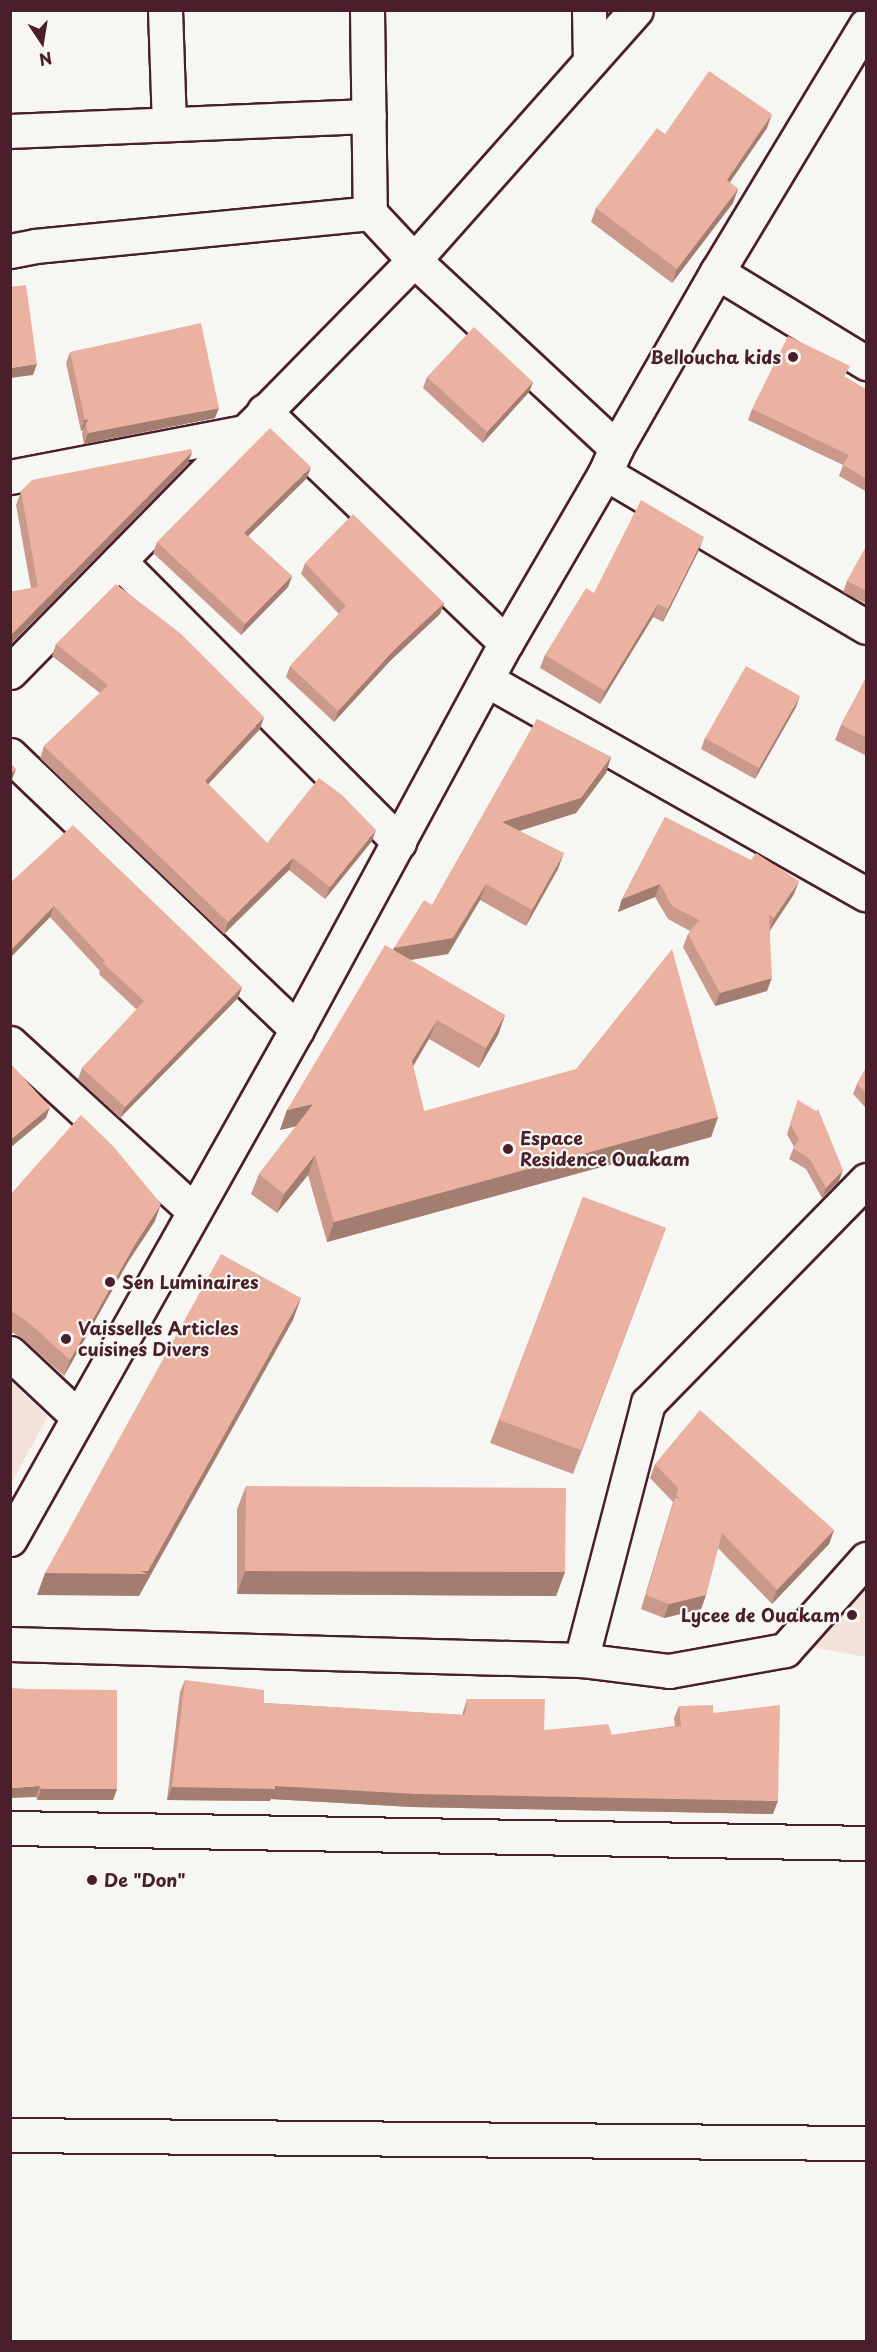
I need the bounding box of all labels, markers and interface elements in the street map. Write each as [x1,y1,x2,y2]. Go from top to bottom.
north arrow [12,12,72,72]
text: N [37,47,54,73]
place label: Belloucha kids [650,346,781,368]
marker: Belloucha kids [786,350,800,364]
place label: Espace Residence Ouakam [520,1128,691,1170]
marker: Espace Residence Ouakam [501,1142,515,1156]
place label: Sen Luminaires [122,1271,259,1293]
marker: Sen Luminaires [103,1275,117,1289]
place label: Vaisselles Articles cuisines Divers [78,1318,240,1360]
marker: Vaisselles Articles cuisines Divers [59,1332,73,1346]
place label: Lycee de Ouakam [680,1604,840,1626]
marker: Lycee de Ouakam [845,1608,859,1622]
place label: De "Don" [104,1869,186,1891]
marker: De "Don" [85,1873,99,1887]

